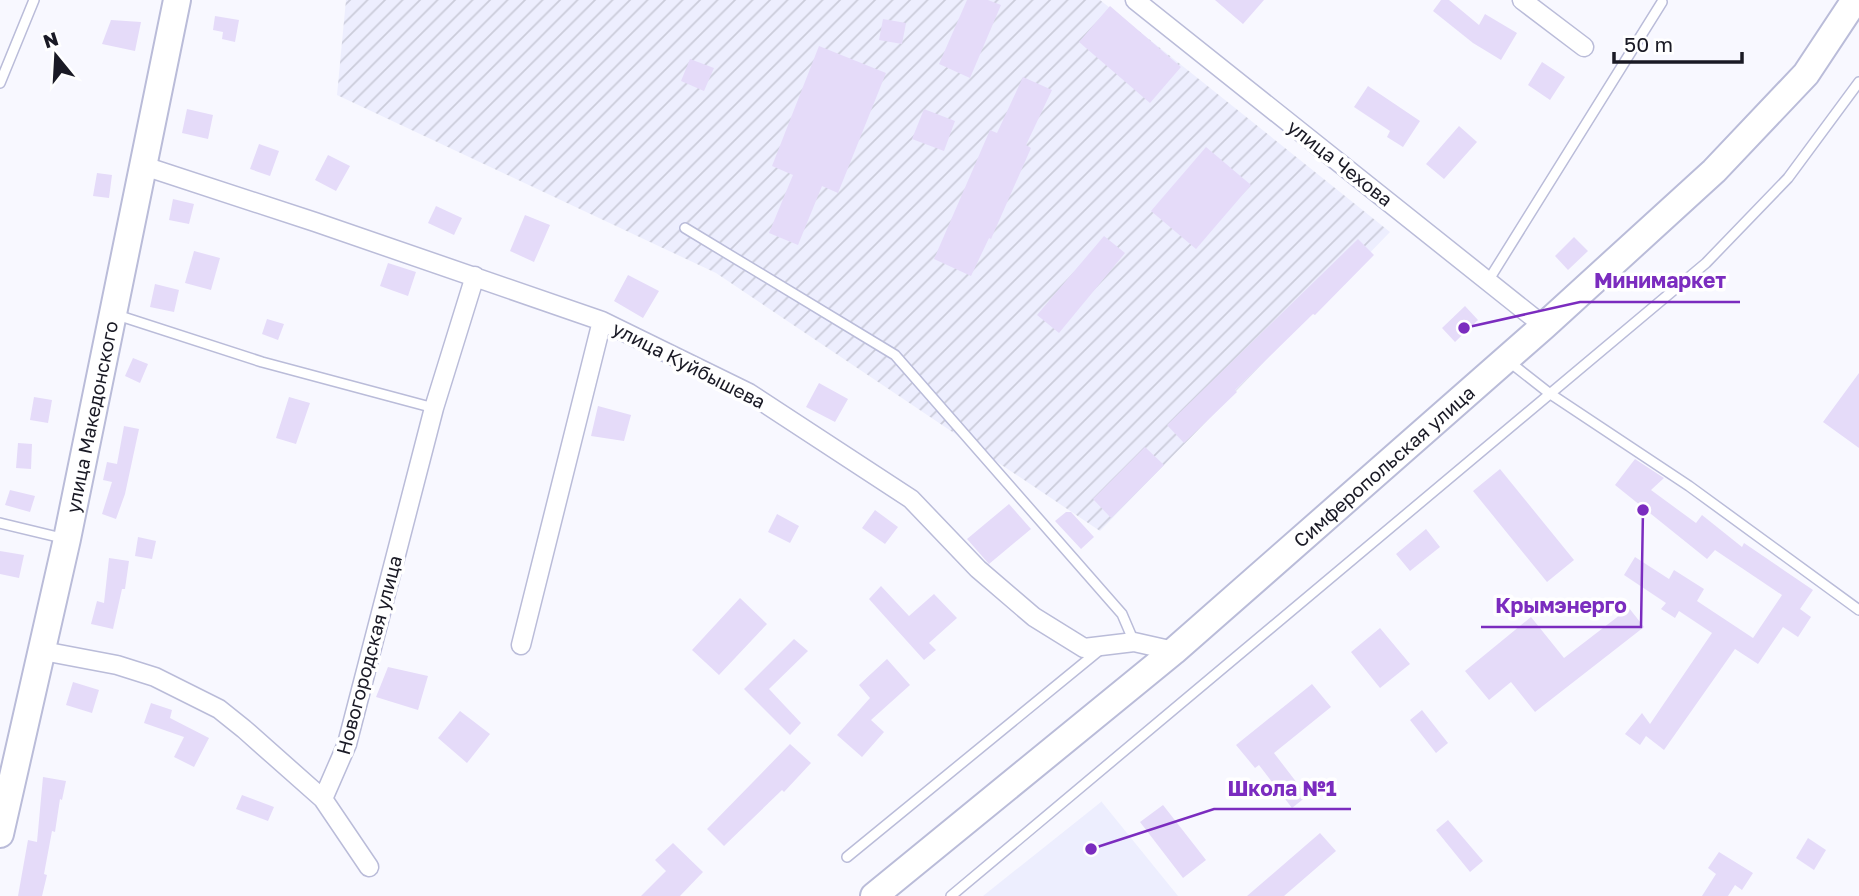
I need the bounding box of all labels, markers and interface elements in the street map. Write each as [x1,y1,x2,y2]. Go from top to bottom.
north arrow [21,21,91,91]
scale bar [1614,21,1742,65]
text: N [40,26,61,53]
text: 50 m [1624,31,1673,57]
street label: улица Чехова [1283,115,1397,211]
callout: Минимаркет [1580,260,1740,302]
text: Минимаркет [1594,267,1726,293]
street label: улица Куйбышева [609,316,769,413]
street label: улица Македонского [61,319,122,515]
street label: Симферопольская улица [1288,380,1479,552]
street label: Новогородская улица [331,553,406,757]
callout: Крымэнерго [1481,585,1641,627]
text: Крымэнерго [1495,592,1627,618]
callout: Школа №1 [1214,767,1351,809]
text: Школа №1 [1227,775,1337,801]

